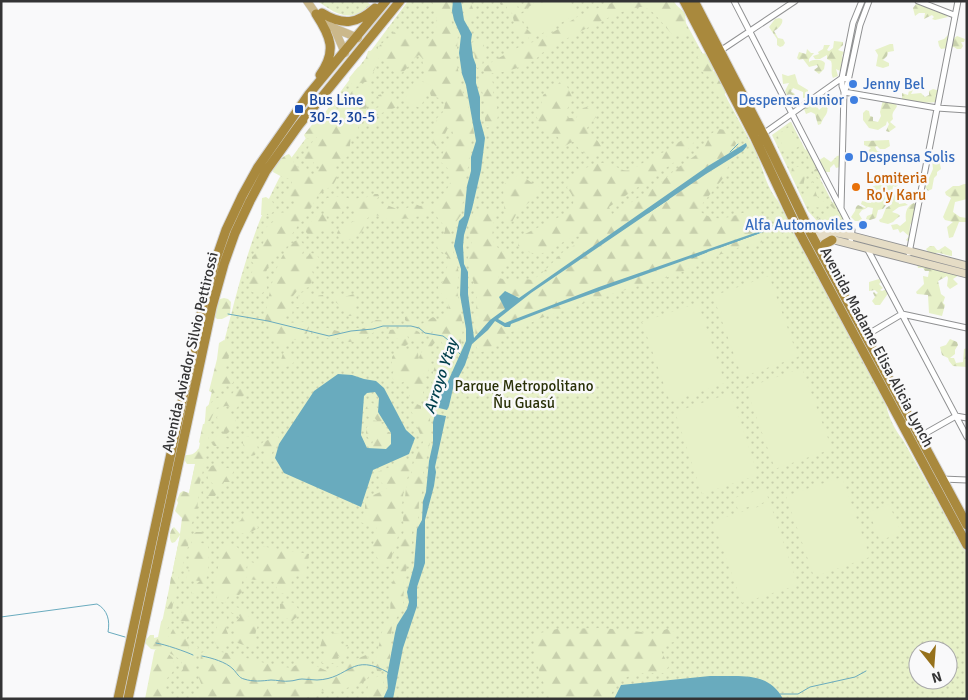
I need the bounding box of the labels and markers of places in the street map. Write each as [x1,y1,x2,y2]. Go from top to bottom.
place label: Jenny Bel [863,75,925,93]
marker: Jenny Bel [847,78,859,90]
place label: Bus Line 30-2, 30-5 [309,91,375,126]
place label: Despensa Junior [739,91,844,109]
marker: Despensa Junior [848,94,860,106]
marker: Bus Line 30-2, 30-5 [293,103,305,115]
place label: Despensa Solis [859,148,955,166]
marker: Despensa Solis [843,151,855,163]
place label: Lomiteria Ro'y Karu [866,169,927,204]
marker: Lomiteria Ro'y Karu [850,181,862,193]
place label: Alfa Automoviles [745,216,853,234]
marker: Alfa Automoviles [857,219,869,231]

